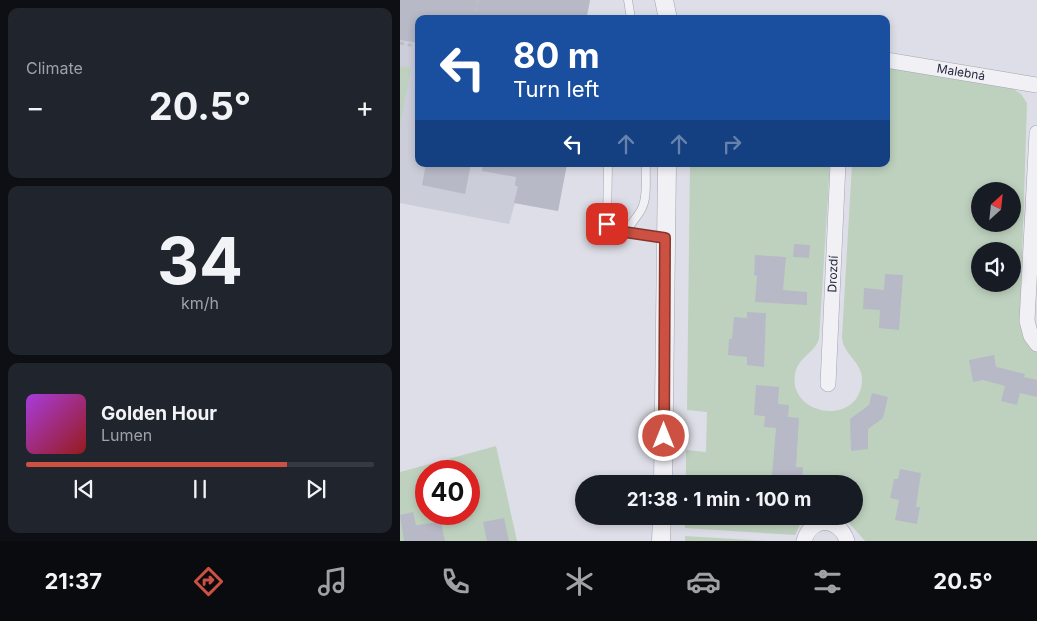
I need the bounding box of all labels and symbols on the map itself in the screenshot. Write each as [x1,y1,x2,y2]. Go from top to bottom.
street label: Malebná [936,61,986,83]
north arrow [971,182,1021,232]
pin [586,203,628,245]
street label: Drozdí [824,255,841,293]
position arrow [637,409,689,461]
speed limit sign: 40 [415,460,480,525]

